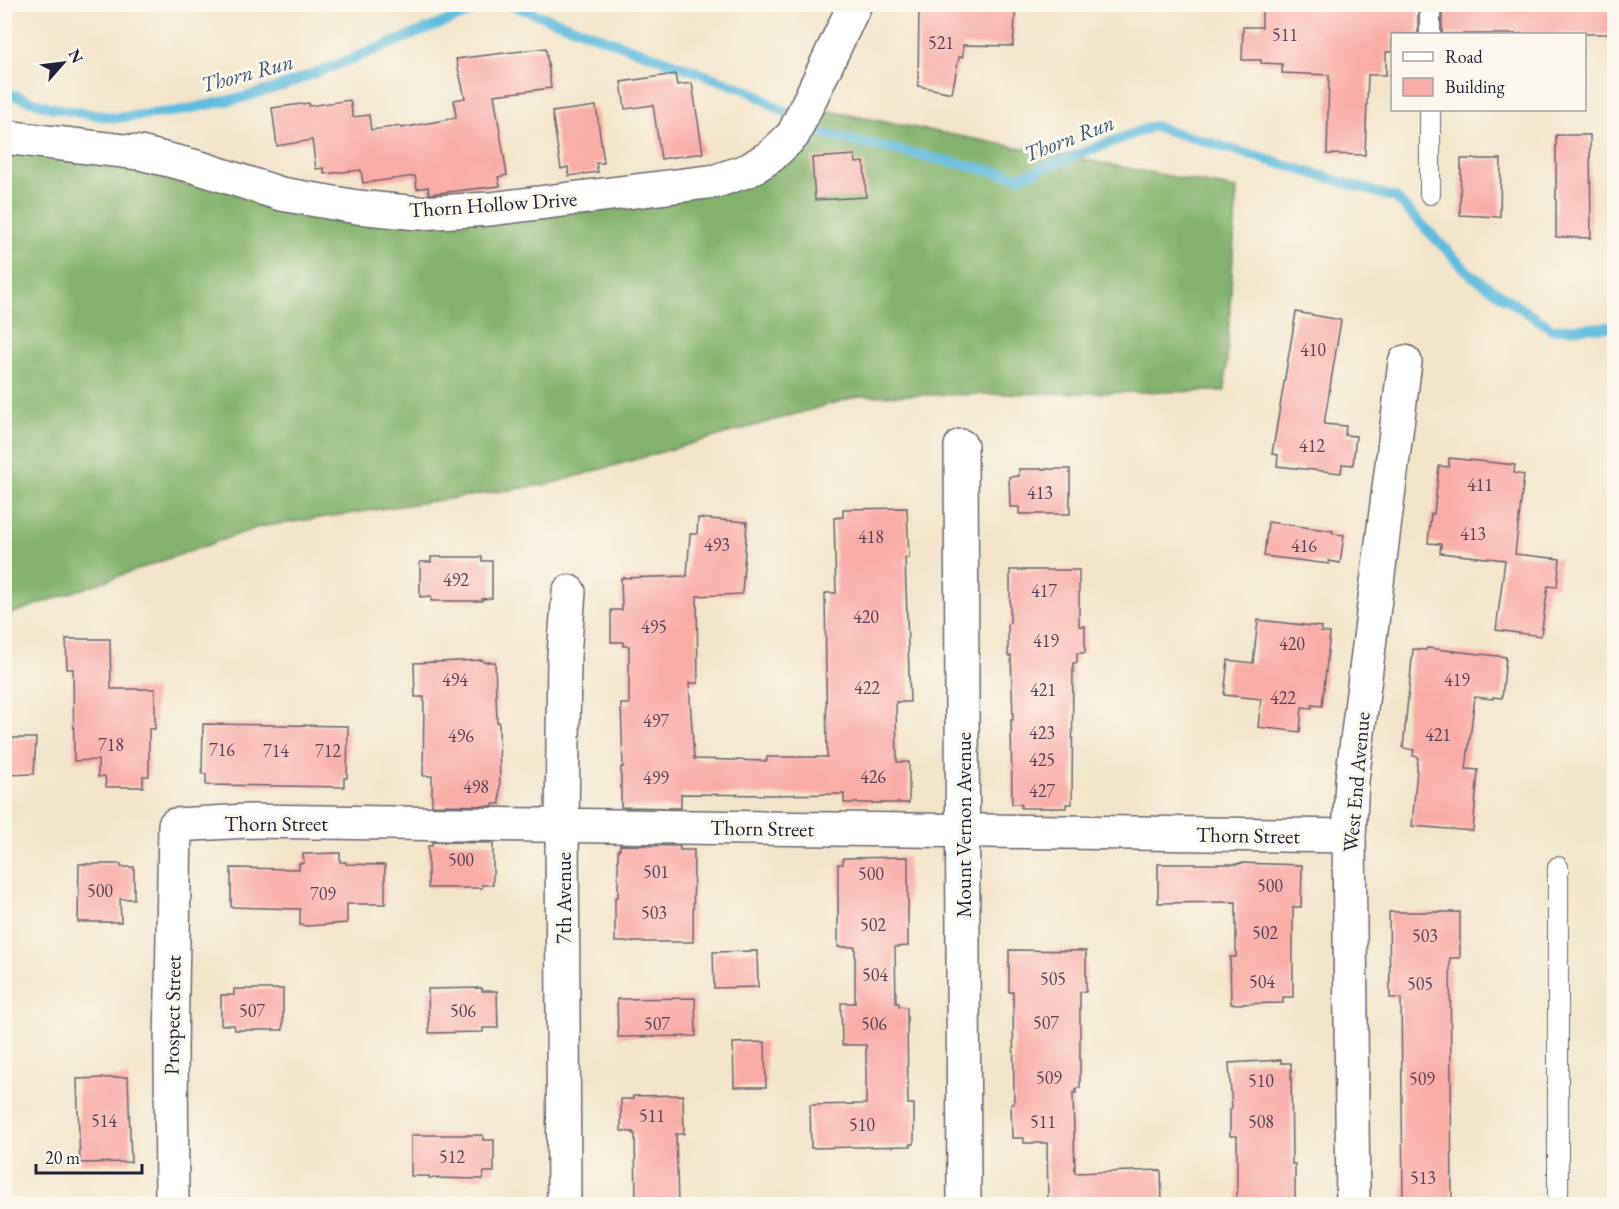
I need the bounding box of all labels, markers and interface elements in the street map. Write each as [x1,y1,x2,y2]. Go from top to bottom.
house number: 511 [1272,23,1298,46]
house number: 521 [928,31,954,54]
north arrow [33,33,93,93]
legend [1391,33,1586,111]
text: Road [1445,45,1484,68]
text: N [63,46,88,67]
water label: Thorn Run [198,47,296,99]
text: Building [1445,75,1505,98]
water label: Thorn Run [1020,107,1118,169]
street label: Thorn Hollow Drive [408,185,578,223]
house number: 410 [1300,338,1326,361]
house number: 412 [1299,434,1325,457]
house number: 411 [1467,473,1493,496]
house number: 413 [1027,481,1053,504]
house number: 413 [1460,522,1486,545]
house number: 418 [858,525,884,548]
house number: 493 [704,533,730,556]
house number: 416 [1291,534,1317,557]
house number: 492 [443,568,469,591]
house number: 417 [1031,579,1057,602]
house number: 420 [853,605,879,628]
house number: 495 [641,615,667,638]
house number: 419 [1033,629,1059,652]
house number: 420 [1279,632,1305,655]
house number: 494 [442,668,468,691]
house number: 419 [1444,668,1470,691]
house number: 422 [854,676,880,699]
house number: 421 [1030,678,1056,701]
house number: 422 [1270,686,1296,709]
house number: 497 [643,709,669,732]
street label: West End Avenue [1336,711,1376,853]
house number: 423 [1029,721,1055,744]
house number: 421 [1425,723,1451,746]
house number: 496 [448,724,474,747]
street label: Mount Vernon Avenue [950,732,977,918]
house number: 718 [98,733,124,756]
house number: 716 [209,738,235,761]
house number: 714 [263,739,289,762]
house number: 712 [315,739,341,762]
house number: 425 [1029,748,1055,771]
house number: 426 [860,765,886,788]
house number: 499 [643,766,669,789]
house number: 498 [463,775,489,798]
house number: 427 [1029,779,1055,802]
street label: Thorn Street [224,810,328,837]
street label: Thorn Street [710,814,814,842]
street label: Thorn Street [1196,821,1300,849]
house number: 500 [448,848,474,871]
street label: 7th Avenue [550,852,577,944]
house number: 501 [643,860,669,883]
house number: 500 [858,862,884,885]
house number: 500 [1257,874,1283,897]
house number: 500 [87,879,113,902]
house number: 709 [310,882,336,905]
house number: 503 [641,901,667,924]
house number: 502 [860,913,886,936]
house number: 502 [1252,921,1278,944]
house number: 503 [1412,924,1438,947]
street label: Prospect Street [157,954,187,1075]
house number: 504 [862,963,888,986]
house number: 505 [1040,967,1066,990]
house number: 504 [1249,970,1275,993]
house number: 505 [1407,972,1433,995]
house number: 507 [239,999,265,1022]
house number: 506 [450,999,476,1022]
house number: 507 [1033,1011,1059,1034]
house number: 507 [644,1012,670,1035]
house number: 506 [861,1012,887,1035]
house number: 509 [1036,1066,1062,1089]
house number: 509 [1409,1067,1435,1090]
house number: 510 [1248,1069,1274,1092]
house number: 511 [639,1104,665,1127]
house number: 514 [91,1109,117,1132]
house number: 511 [1030,1110,1056,1133]
house number: 508 [1248,1110,1274,1133]
house number: 510 [849,1113,875,1136]
scale bar [36,1137,142,1175]
house number: 512 [439,1145,465,1168]
text: 20 m [45,1146,80,1169]
house number: 513 [1410,1166,1436,1189]

